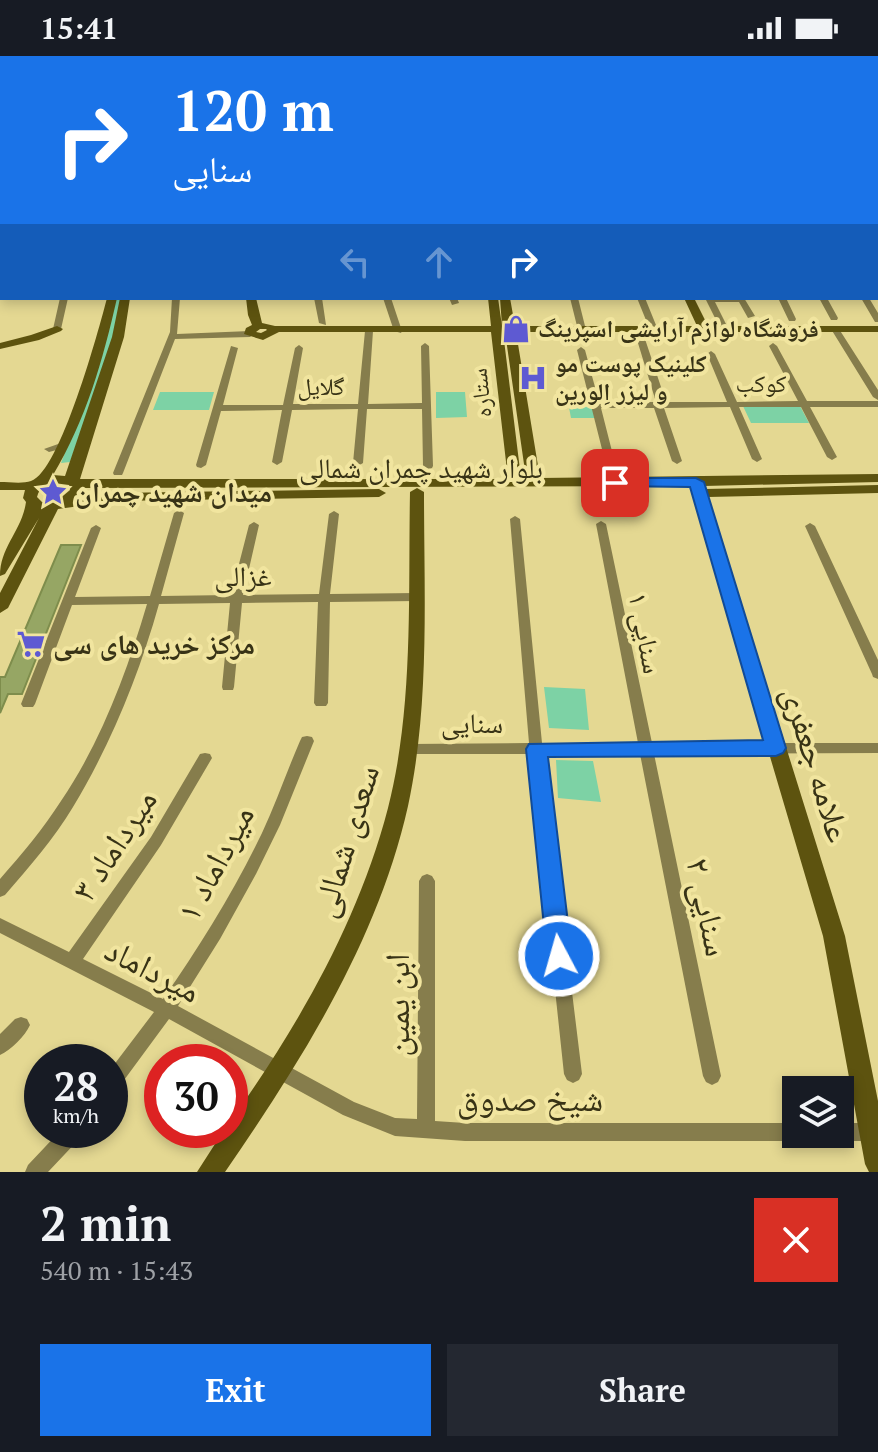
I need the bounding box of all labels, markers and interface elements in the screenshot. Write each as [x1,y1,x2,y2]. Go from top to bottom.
text: 15:41 [40,8,118,48]
text: 120 m [172,73,334,147]
icon: right [40,88,144,192]
text: سنایی [172,145,252,192]
icon: left [333,240,377,284]
icon: ahead [417,240,461,284]
icon: right [501,240,545,284]
place label: فروشگاه لوازم آرایشی اسپرینگ [538,312,819,346]
shop icon: فروشگاه لوازم آرایشی اسپرینگ [501,314,531,344]
place label: کلینیک پوست مو و لیزر اِلورین [555,347,707,407]
hospital icon: کلینیک پوست مو و لیزر اِلورین [518,363,548,393]
street label: ستاره [462,367,499,419]
street label: کوکب [736,367,786,399]
street label: گلایل [297,370,345,402]
street label: بلوار شهید چمران شمالی [299,449,543,486]
pin [581,449,649,517]
icon: arrive [593,461,637,505]
place label: میدان شهید چمران [75,473,272,510]
place icon: میدان شهید چمران [38,477,68,507]
street label: غزالی [214,557,272,594]
street label: سنایی ۱ [621,589,672,677]
place label: مرکز خرید های سی [53,625,255,662]
supermarket icon: مرکز خرید های سی [16,629,46,659]
street label: علامه جعفری [772,680,862,847]
street label: سنایی [441,704,503,741]
street label: سعدی شمالی [300,759,389,923]
street label: میرداماد ۳ [61,780,167,910]
street label: میرداماد ۱ [165,797,264,929]
street label: سنایی ۲ [676,854,741,960]
position arrow [517,914,601,998]
street label: میرداماد [98,926,209,1013]
street label: ابن یمین [374,953,419,1057]
speed limit sign: 30 [144,1044,248,1148]
text: 28 [53,1059,99,1112]
street label: شیخ صدوق [457,1076,603,1121]
map controls [782,1076,854,1148]
button: layers [782,1076,854,1148]
text: km/h [53,1102,99,1129]
text: 2 min [40,1191,171,1255]
button: close [754,1198,838,1282]
text: 540 m · 15:43 [40,1253,193,1287]
button: Exit [40,1344,431,1436]
button: Share [447,1344,838,1436]

